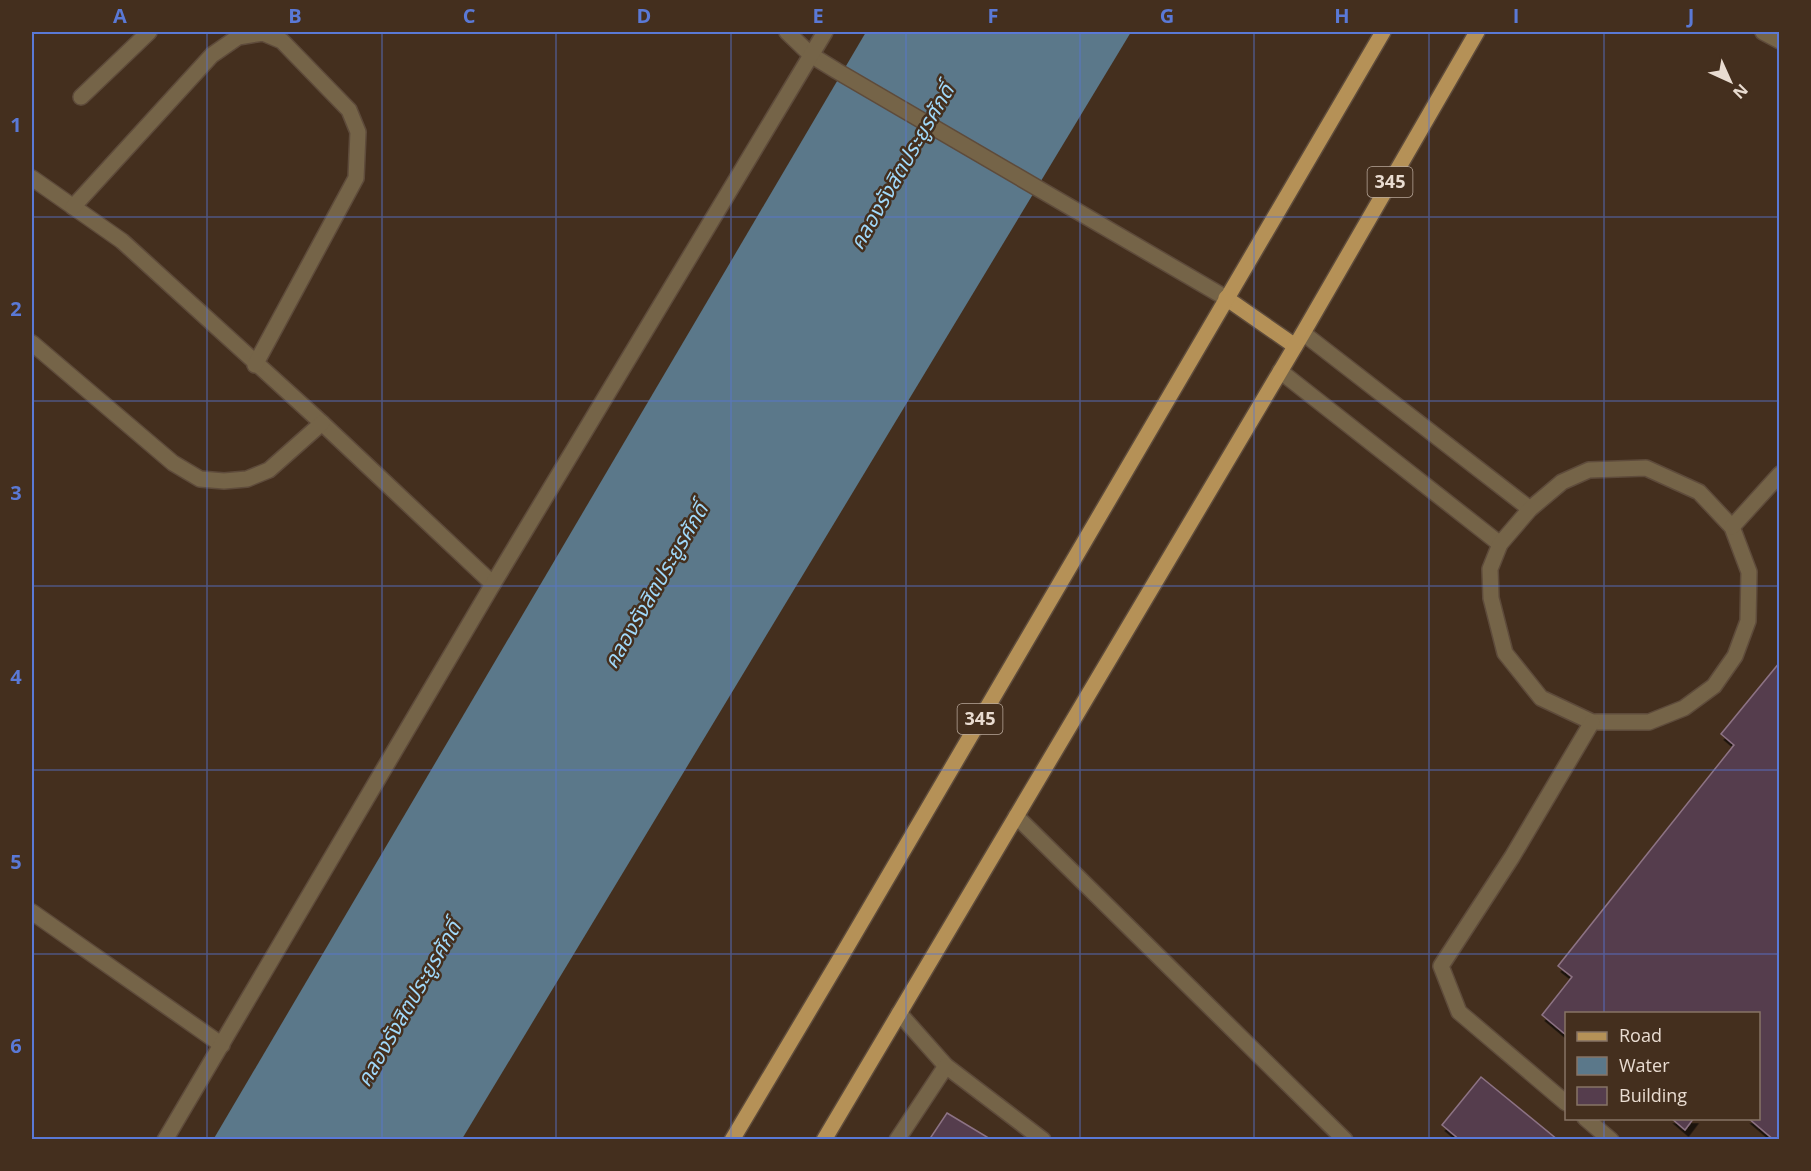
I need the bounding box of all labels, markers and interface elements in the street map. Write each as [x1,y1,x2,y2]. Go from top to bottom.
text: A [113,2,127,29]
text: B [288,2,302,29]
text: C [463,2,476,29]
text: D [637,2,651,29]
text: E [812,2,824,29]
text: F [988,2,998,29]
text: G [1160,2,1174,29]
text: H [1334,2,1350,29]
text: I [1513,2,1519,29]
text: J [1686,2,1694,29]
north arrow [1700,51,1760,111]
water label: คลองรังสิตประยูรศักดิ์ [842,74,962,254]
text: N [1728,79,1753,104]
text: 1 [10,111,22,138]
road number: 345 [1368,167,1412,197]
text: 2 [10,295,22,322]
text: 3 [10,479,22,506]
water label: คลองรังสิตประยูรศักดิ์ [596,493,716,673]
text: 4 [10,663,22,690]
road number: 345 [958,704,1002,734]
text: 5 [10,848,22,875]
water label: คลองรังสิตประยูรศักดิ์ [349,911,469,1091]
legend [1565,1012,1760,1120]
text: Road [1619,1023,1662,1047]
text: 6 [10,1032,22,1059]
text: Water [1619,1053,1670,1077]
text: Building [1619,1083,1687,1107]

